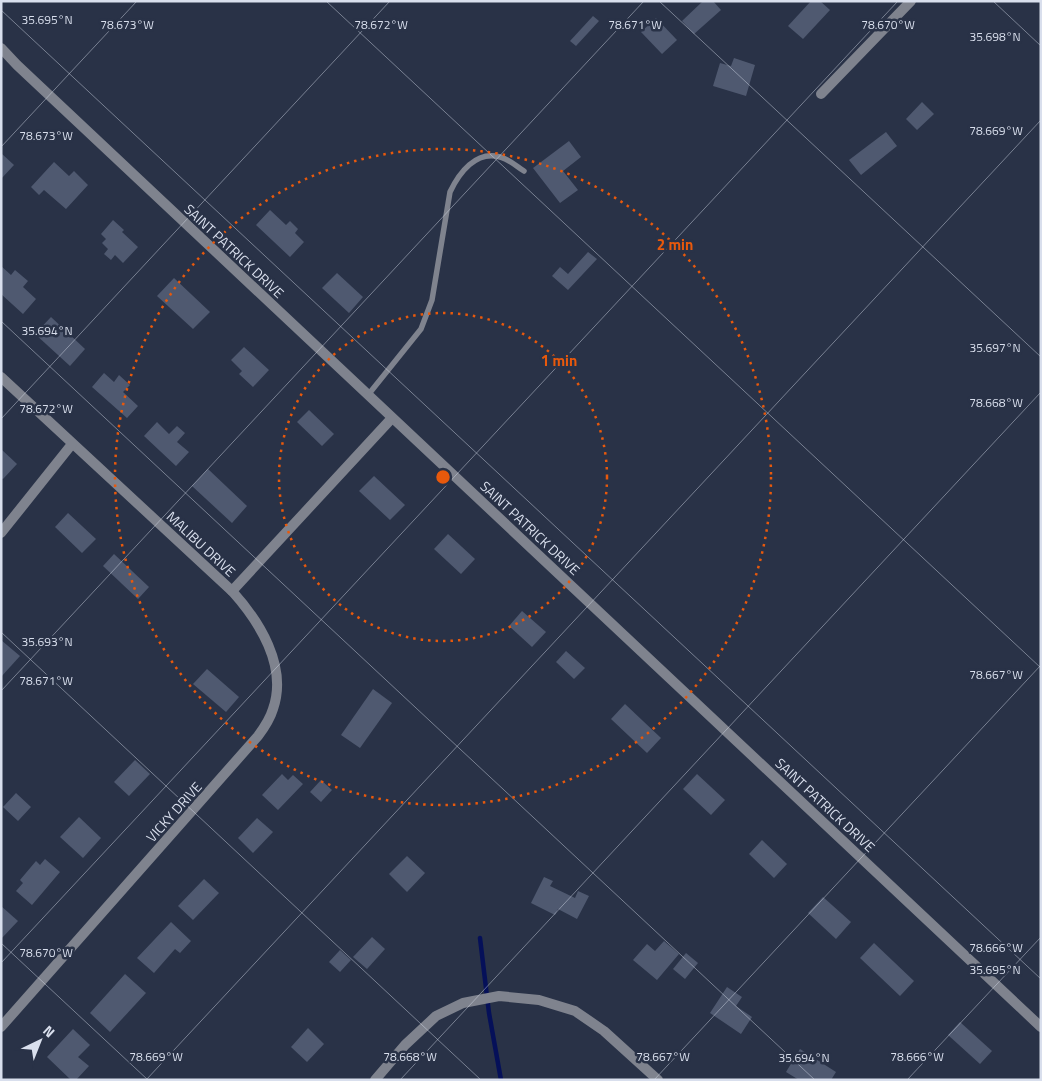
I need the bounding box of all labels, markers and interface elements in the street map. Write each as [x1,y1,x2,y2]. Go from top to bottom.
text: 35.695°N [21,10,73,29]
text: 78.673°W [100,15,154,34]
text: 78.672°W [354,15,408,34]
text: 78.671°W [608,15,662,34]
text: 78.670°W [861,15,915,34]
text: 35.698°N [969,27,1021,46]
text: 78.669°W [969,121,1023,140]
text: 78.673°W [19,126,73,145]
street label: SAINT PATRICK DRIVE [180,199,289,303]
text: 2 min [657,233,693,256]
text: 35.694°N [21,321,73,340]
text: 35.697°N [969,338,1021,357]
text: 1 min [541,349,577,372]
text: 78.668°W [969,393,1023,412]
text: 78.672°W [19,399,73,418]
centre of rings [434,468,452,486]
street label: SAINT PATRICK DRIVE [476,476,585,580]
street label: MALIBU DRIVE [162,506,241,581]
text: 35.693°N [21,632,73,651]
text: 78.667°W [969,665,1023,684]
text: 78.671°W [19,671,73,690]
street label: SAINT PATRICK DRIVE [771,753,880,857]
street label: VICKY DRIVE [141,777,207,846]
text: 78.666°W [969,938,1023,957]
text: 78.670°W [19,943,73,962]
text: 35.695°N [969,960,1021,979]
north arrow [15,1016,65,1066]
text: N [38,1020,60,1042]
text: 78.669°W [129,1047,183,1066]
text: 78.668°W [383,1047,437,1066]
text: 78.667°W [636,1047,690,1066]
text: 78.666°W [890,1047,944,1066]
text: 35.694°N [778,1048,830,1067]

